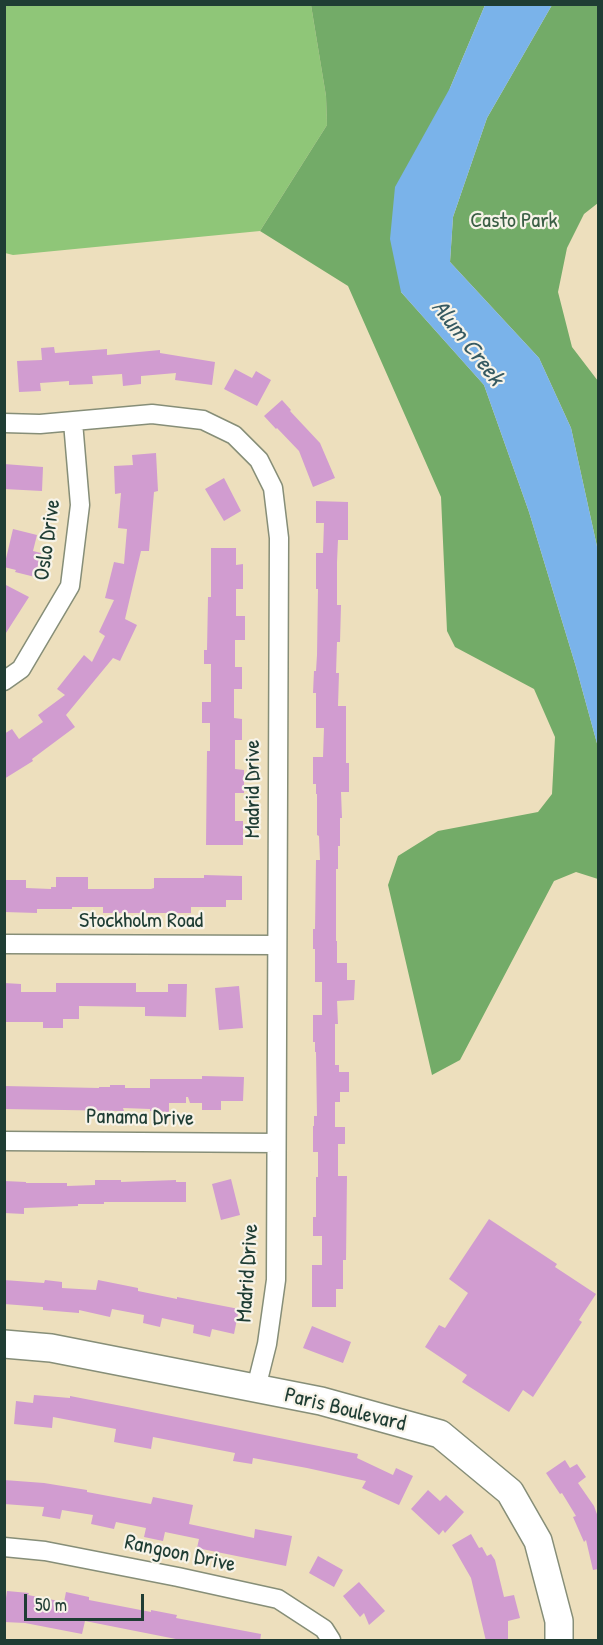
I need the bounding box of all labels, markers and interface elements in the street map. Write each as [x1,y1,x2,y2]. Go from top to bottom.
park label: Casto Park [470,208,558,234]
water label: Alum Creek [425,294,509,392]
street label: Oslo Drive [29,498,67,582]
street label: Madrid Drive [240,740,266,838]
street label: Stockholm Road [79,908,203,934]
street label: Panama Drive [86,1104,194,1132]
street label: Madrid Drive [231,1223,265,1323]
street label: Paris Boulevard [282,1382,408,1438]
street label: Rangoon Drive [122,1529,238,1579]
scale bar [27,1582,147,1620]
text: 50 m [35,1592,67,1617]

